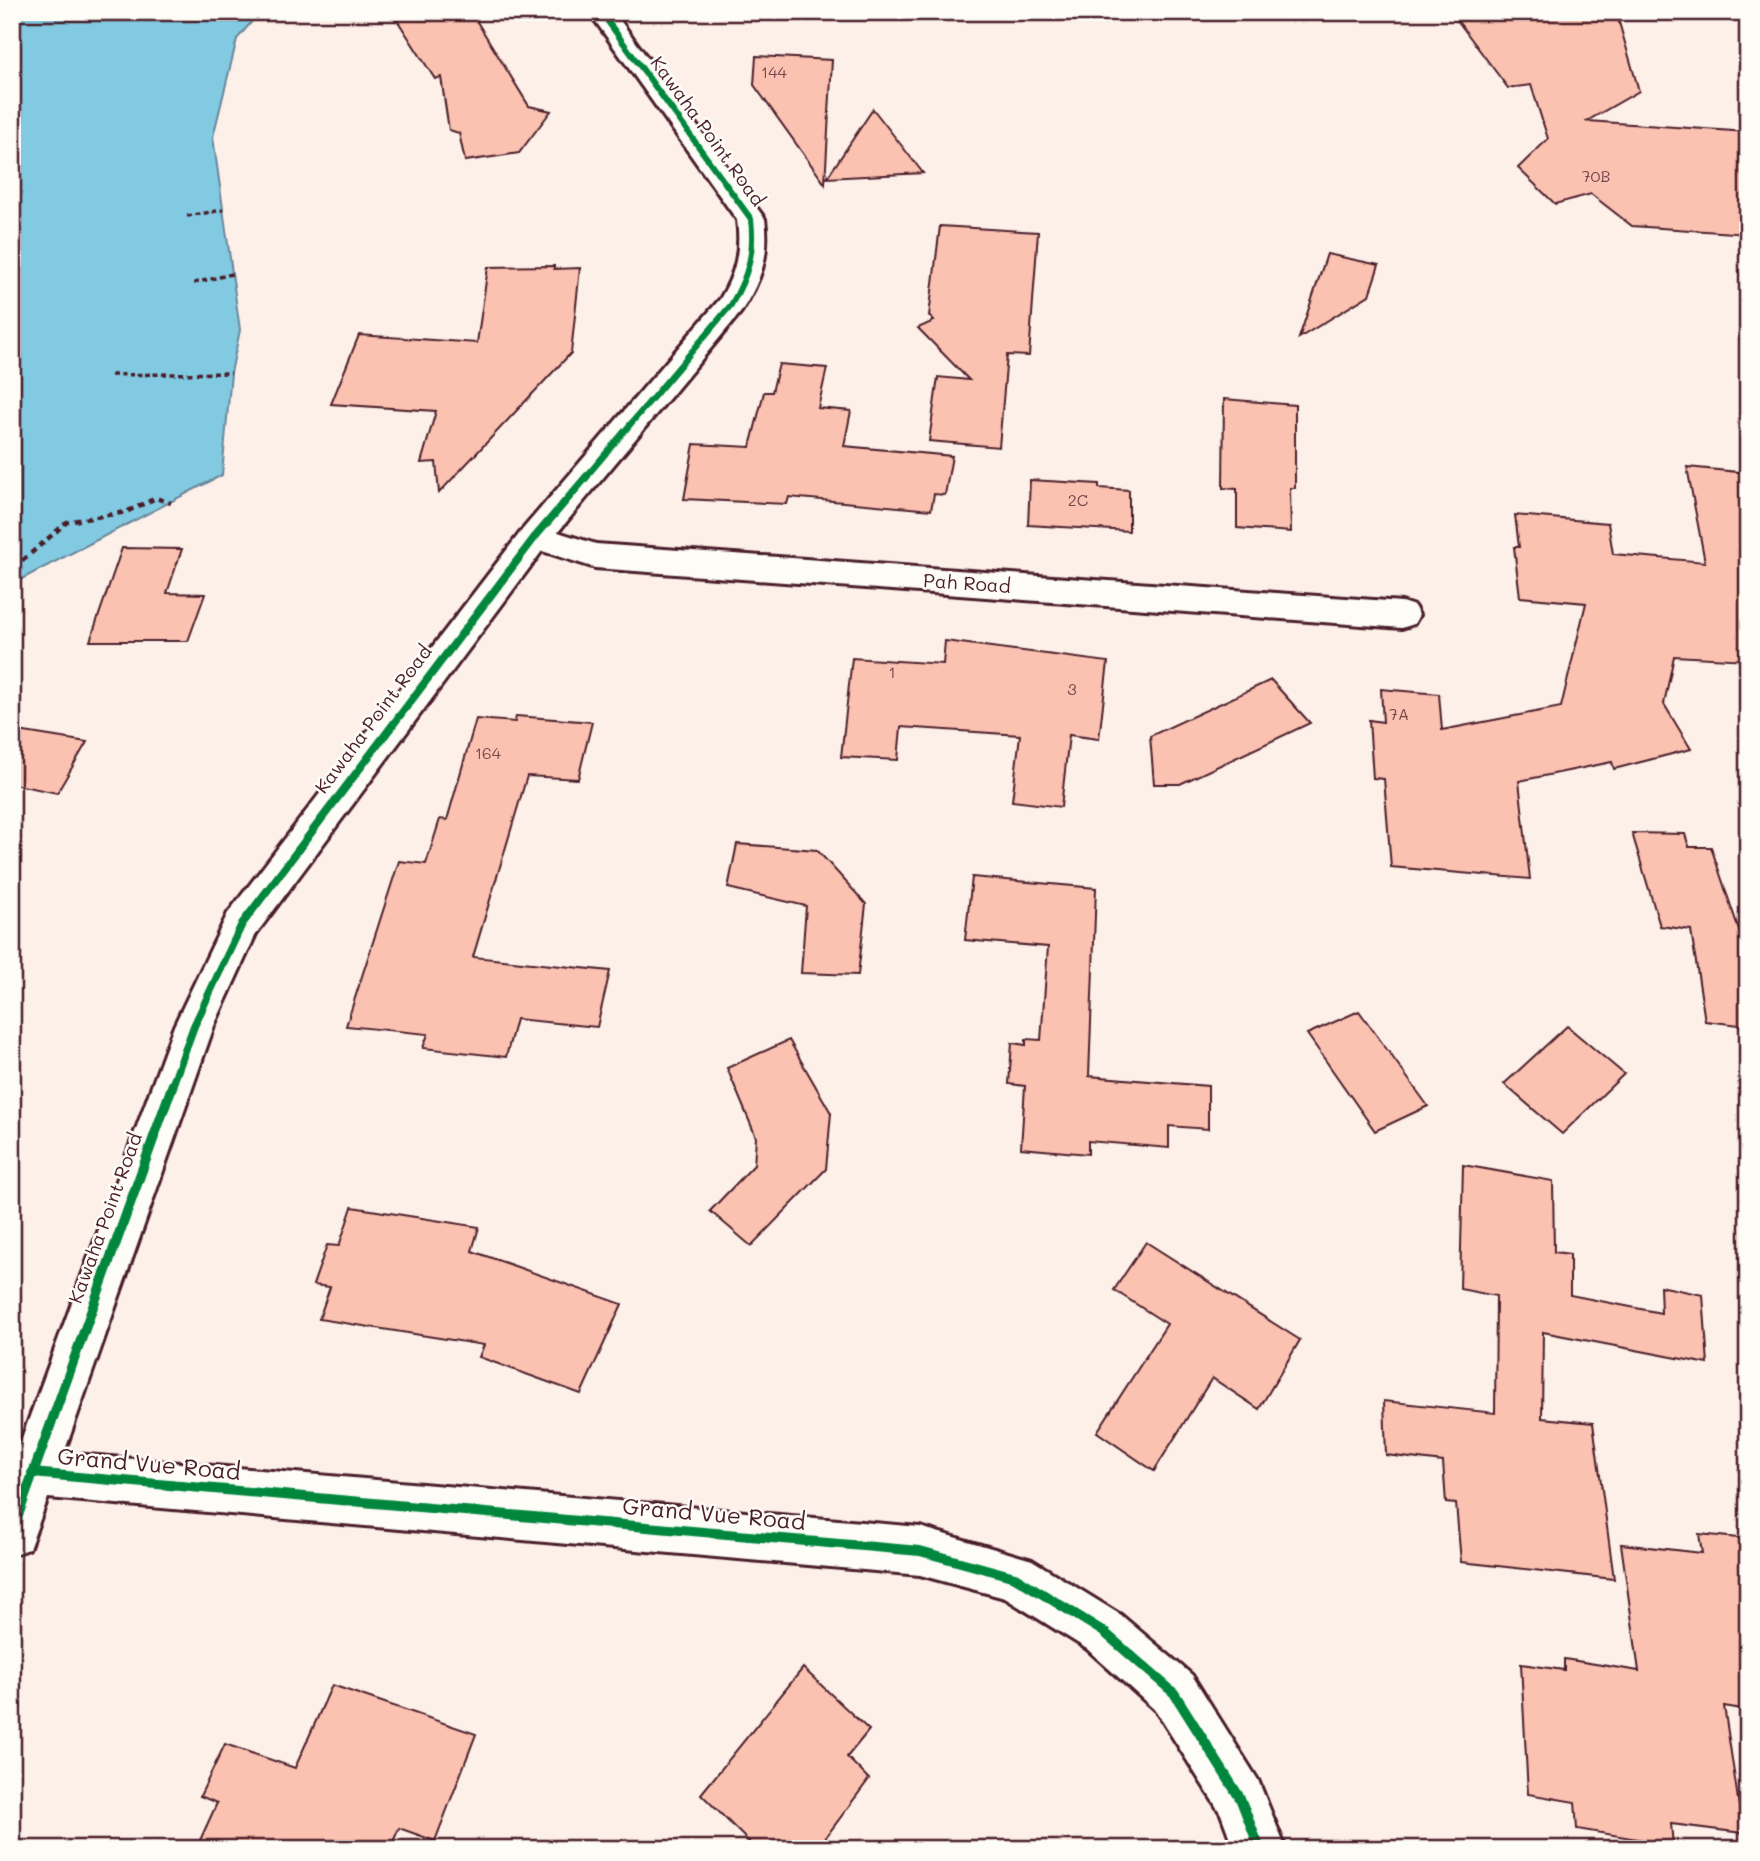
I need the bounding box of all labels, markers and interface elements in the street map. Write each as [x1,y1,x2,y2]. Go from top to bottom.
street label: Kawaha Point Road [646,51,771,211]
house number: 144 [761,61,788,82]
house number: 70B [1582,165,1610,186]
house number: 2C [1068,489,1088,510]
street label: Pah Road [922,567,1012,598]
street label: Kawaha Point Road [309,639,437,798]
house number: 1 [888,661,896,682]
house number: 3 [1067,678,1077,699]
house number: 7A [1389,703,1409,724]
house number: 164 [475,742,502,763]
street label: Kawaha Point Road [62,1129,147,1306]
street label: Grand Vue Road [56,1440,242,1486]
street label: Grand Vue Road [621,1490,807,1536]

